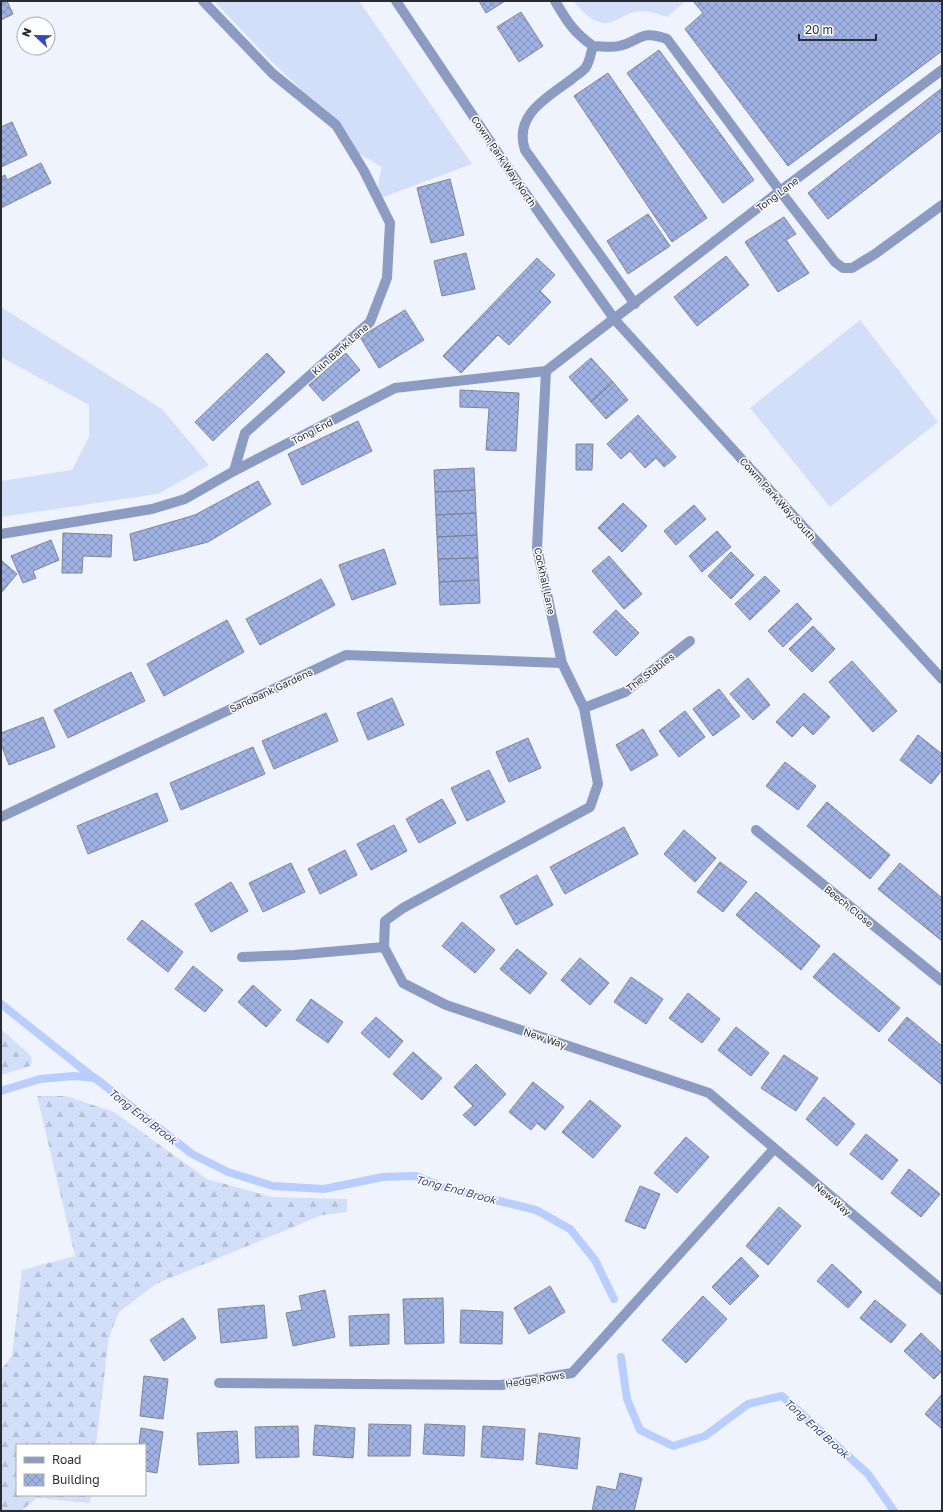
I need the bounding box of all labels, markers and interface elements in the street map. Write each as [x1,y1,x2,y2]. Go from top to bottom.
north arrow [16,16,56,56]
scale bar [799,16,876,42]
text: 20 m [805,22,833,37]
text: N [19,26,34,38]
street label: Cowm Park Way North [469,113,539,209]
street label: Tong Lane [754,174,801,214]
street label: Kiln Bank Lane [309,320,371,377]
street label: Tong End [289,416,335,446]
street label: Cowm Park Way South [738,455,818,543]
street label: Cockhall Lane [532,546,558,616]
street label: The Stables [624,650,676,694]
street label: Sandbank Gardens [228,665,314,715]
street label: Beech Close [822,883,876,929]
street label: New Way [522,1025,568,1051]
water label: Tong End Brook [106,1085,181,1148]
water label: Tong End Brook [414,1172,499,1207]
street label: New Way [812,1180,854,1218]
street label: Hedge Rows [504,1368,566,1390]
water label: Tong End Brook [781,1396,853,1462]
legend [16,1444,146,1496]
text: Road [52,1452,81,1467]
text: Building [52,1472,100,1487]

